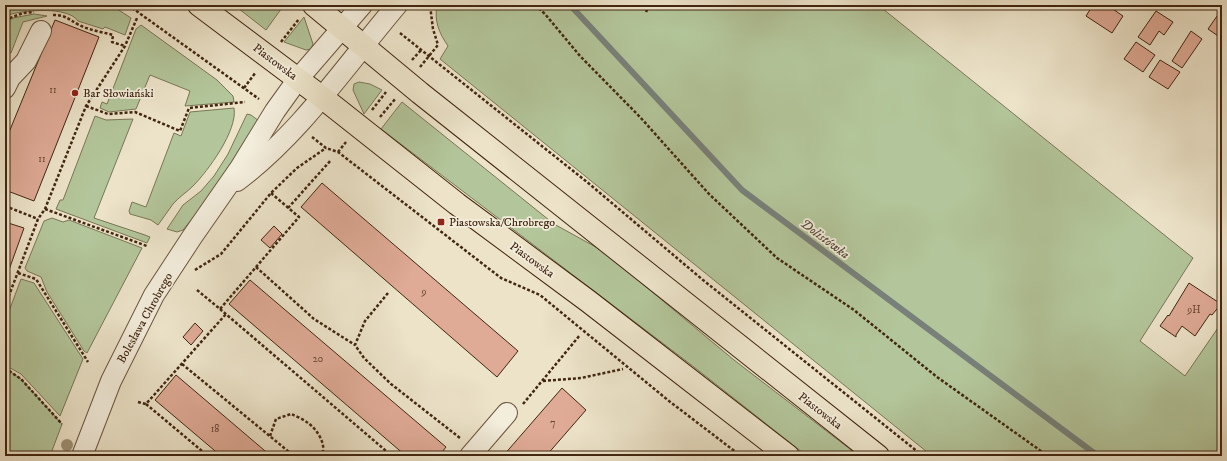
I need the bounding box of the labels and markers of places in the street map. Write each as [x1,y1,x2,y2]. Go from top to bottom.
place label: Bar Słowiański [83,86,154,101]
marker: Bar Słowiański [70,88,80,98]
place label: Piastowska/Chrobrego [449,215,555,230]
marker: Piastowska/Chrobrego [436,217,446,227]

